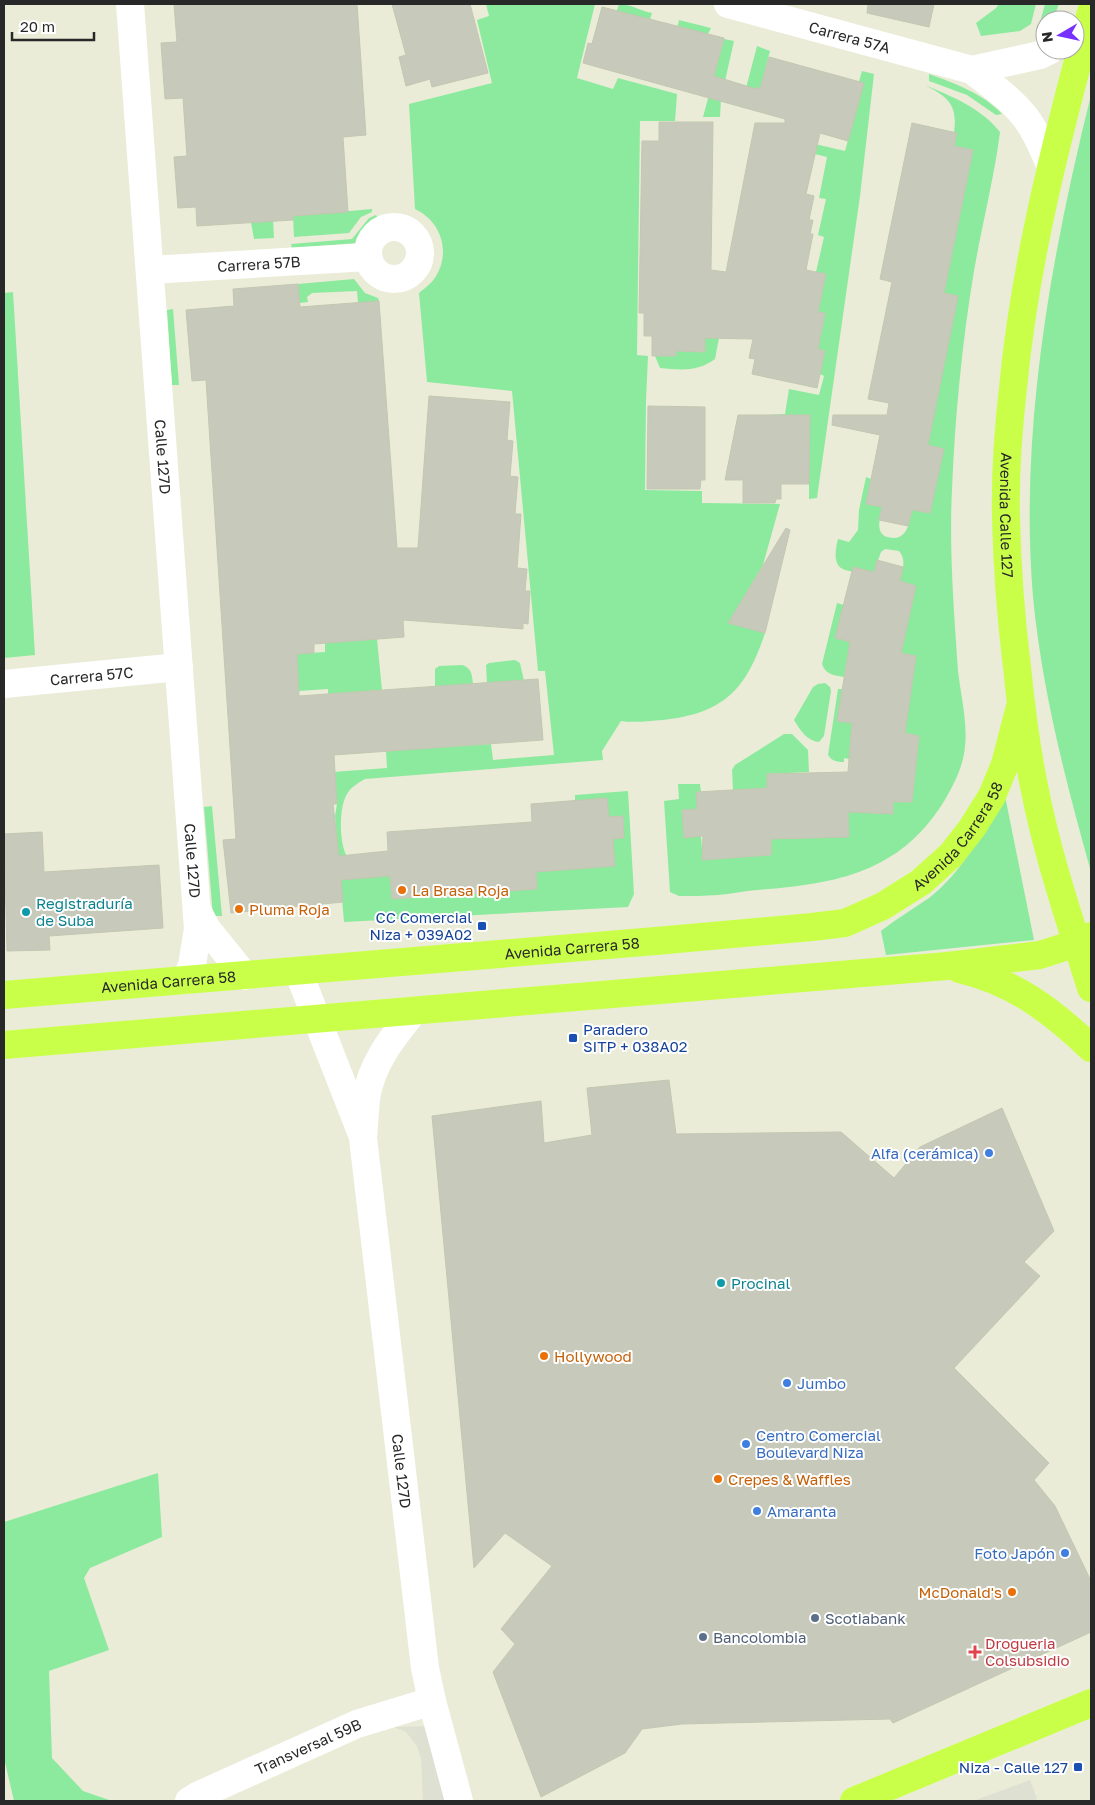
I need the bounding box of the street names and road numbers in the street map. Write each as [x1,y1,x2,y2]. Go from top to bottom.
street label: Carrera 57A [807,17,892,57]
street label: Carrera 57B [217,252,301,275]
street label: Calle 127D [152,419,175,495]
street label: Avenida Calle 127 [997,452,1018,578]
street label: Carrera 57C [49,662,134,688]
street label: Avenida Carrera 58 [909,779,1006,894]
street label: Calle 127D [181,823,205,899]
street label: Avenida Carrera 58 [504,933,640,963]
street label: Avenida Carrera 58 [100,967,237,996]
street label: Calle 127D [389,1433,415,1509]
street label: Transversal 59B [252,1714,364,1778]

